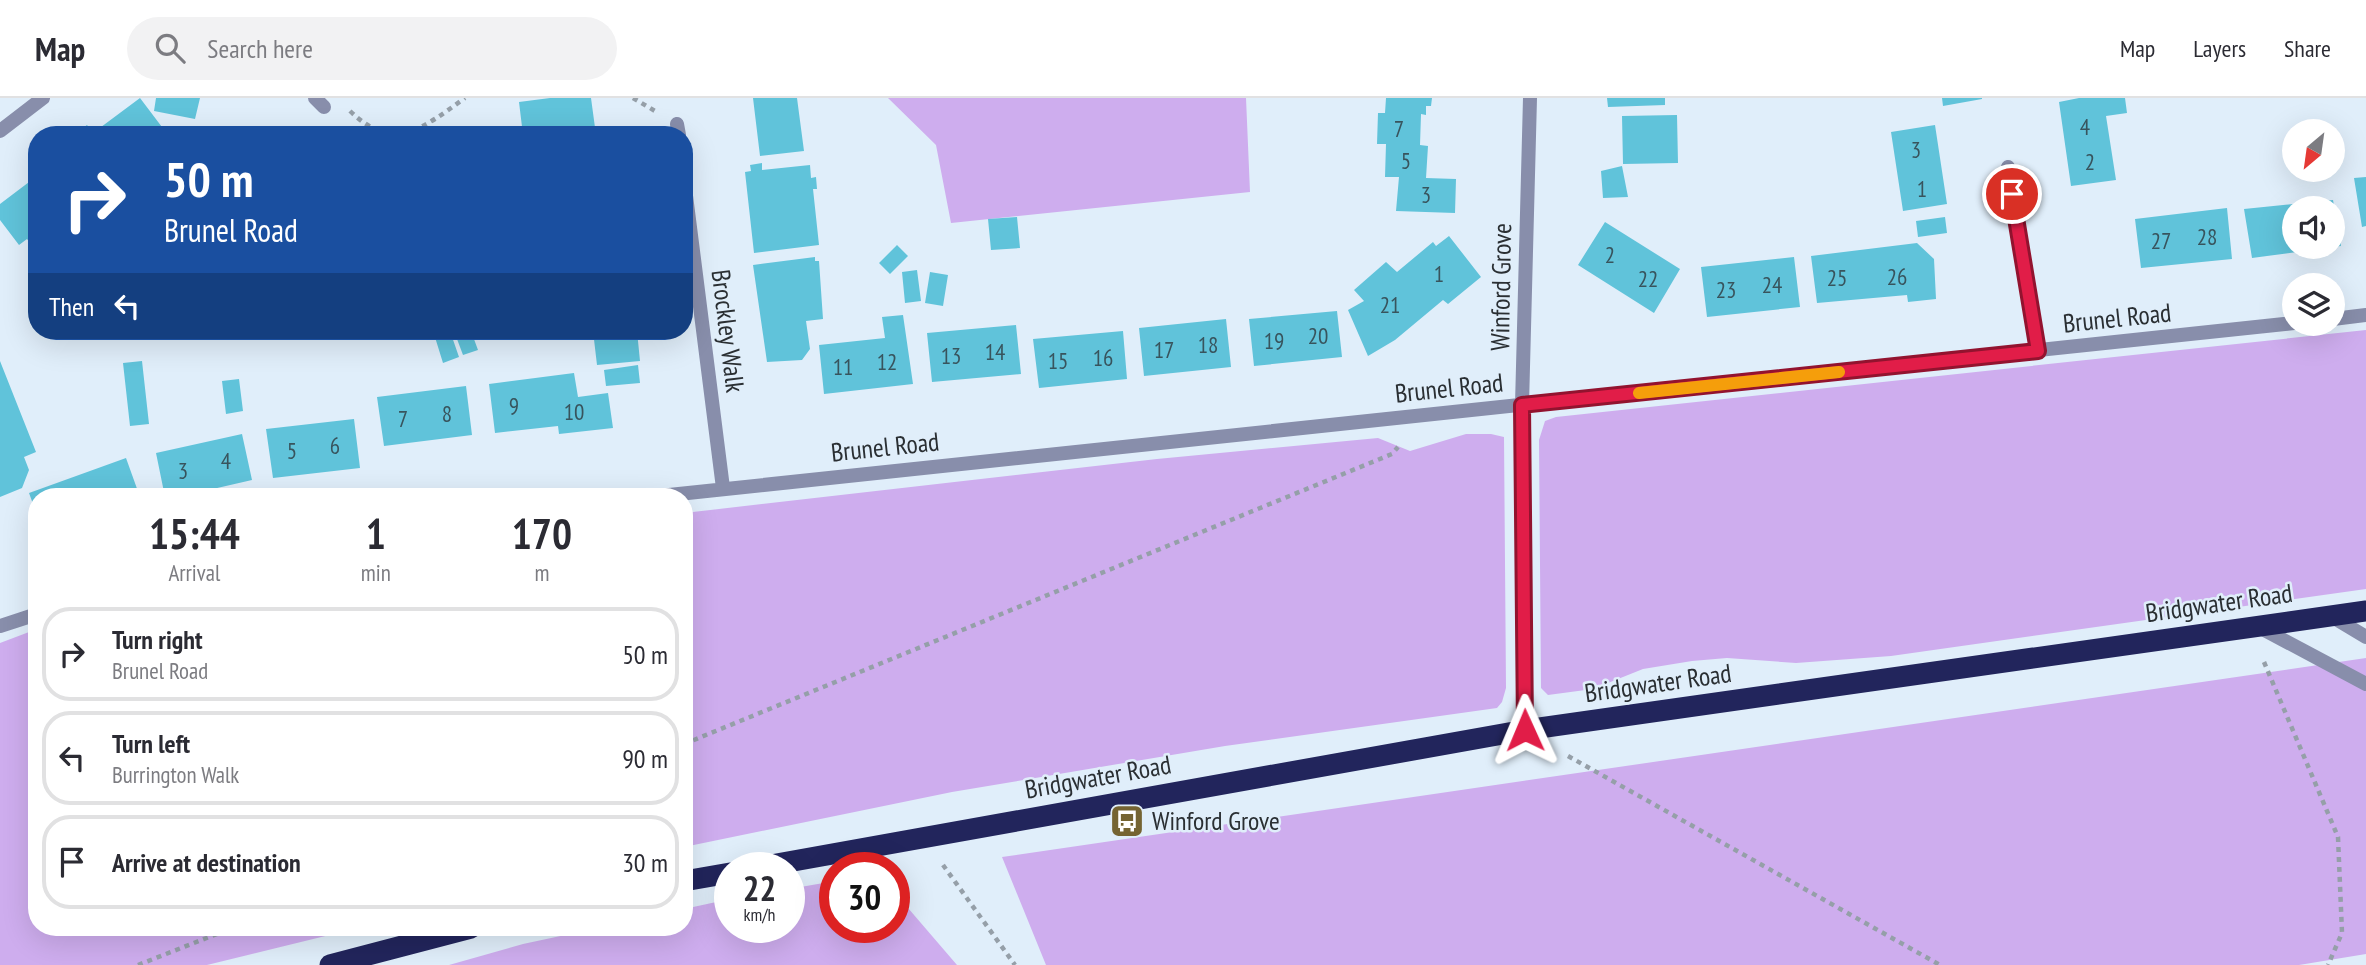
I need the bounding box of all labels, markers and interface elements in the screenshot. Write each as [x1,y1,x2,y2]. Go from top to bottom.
search box [127,17,617,80]
text: Map [35,27,85,70]
icon: search [151,29,189,67]
text: Search here [207,32,313,65]
text: Map [2120,33,2155,64]
text: Layers [2193,33,2246,64]
text: Share [2284,33,2331,64]
house number: 4 [2080,112,2090,141]
house number: 7 [1394,114,1404,143]
north arrow [2282,119,2345,182]
map controls [2282,119,2345,336]
house number: 3 [1911,135,1921,164]
house number: 5 [1401,146,1411,175]
text: 50 m [164,147,253,211]
house number: 2 [2085,147,2095,176]
icon: right [49,154,140,245]
pin [1982,164,2042,224]
house number: 1 [1917,174,1927,203]
icon: arrive [1993,175,2031,213]
house number: 3 [1421,180,1431,209]
button: sound [2282,196,2345,259]
text: Brunel Road [164,209,298,251]
house number: 28 [2197,222,2217,251]
street label: Winford Grove [1483,223,1518,351]
house number: 27 [2151,226,2171,255]
house number: 2 [1605,240,1615,269]
house number: 1 [1434,259,1444,288]
house number: 26 [1887,262,1907,291]
house number: 25 [1827,263,1847,292]
house number: 22 [1638,264,1658,293]
street label: Brockley Walk [705,268,752,394]
house number: 24 [1762,270,1782,299]
button: layers [2282,273,2345,336]
house number: 23 [1716,275,1736,304]
icon: left [108,287,146,325]
text: Then [49,290,94,323]
house number: 21 [1380,290,1400,319]
street label: Brunel Road [2061,295,2173,340]
house number: 20 [1308,321,1328,350]
house number: 19 [1264,326,1284,355]
house number: 18 [1198,330,1218,359]
house number: 17 [1154,335,1174,364]
house number: 14 [985,337,1005,366]
house number: 13 [941,341,961,370]
house number: 16 [1093,343,1113,372]
house number: 15 [1048,346,1068,375]
house number: 12 [877,347,897,376]
house number: 11 [833,352,853,381]
street label: Brunel Road [1393,365,1505,410]
house number: 9 [509,391,519,420]
house number: 10 [564,397,584,426]
house number: 8 [442,399,452,428]
house number: 7 [398,404,408,433]
street label: Brunel Road [829,424,941,469]
house number: 6 [330,431,340,460]
house number: 5 [287,436,297,465]
house number: 4 [221,446,231,475]
house number: 3 [178,456,188,485]
text: 15:44 [149,506,240,561]
text: 1 [366,506,386,561]
text: 170 [512,506,572,561]
text: Arrival [168,558,220,587]
text: min [361,558,391,587]
text: m [534,558,549,587]
street label: Bridgwater Road [2143,576,2294,629]
text: Turn right [112,623,203,656]
icon: right [53,635,91,673]
text: 50 m [622,638,668,671]
text: Brunel Road [112,656,208,685]
street label: Bridgwater Road [1582,656,1733,709]
position arrow [1488,693,1562,767]
text: Turn left [112,727,190,760]
icon: left [53,739,91,777]
text: 90 m [622,742,668,775]
street label: Bridgwater Road [1022,747,1174,806]
text: Burrington Walk [112,760,239,789]
bus stop icon: Winford Grove [1108,802,1146,840]
place label: Winford Grove [1152,804,1280,837]
icon: arrive [53,843,91,881]
text: Arrive at destination [112,846,301,879]
text: 30 m [622,846,668,879]
speed limit sign: 30 [819,852,910,943]
text: 22 [743,865,776,911]
text: km/h [744,903,775,926]

